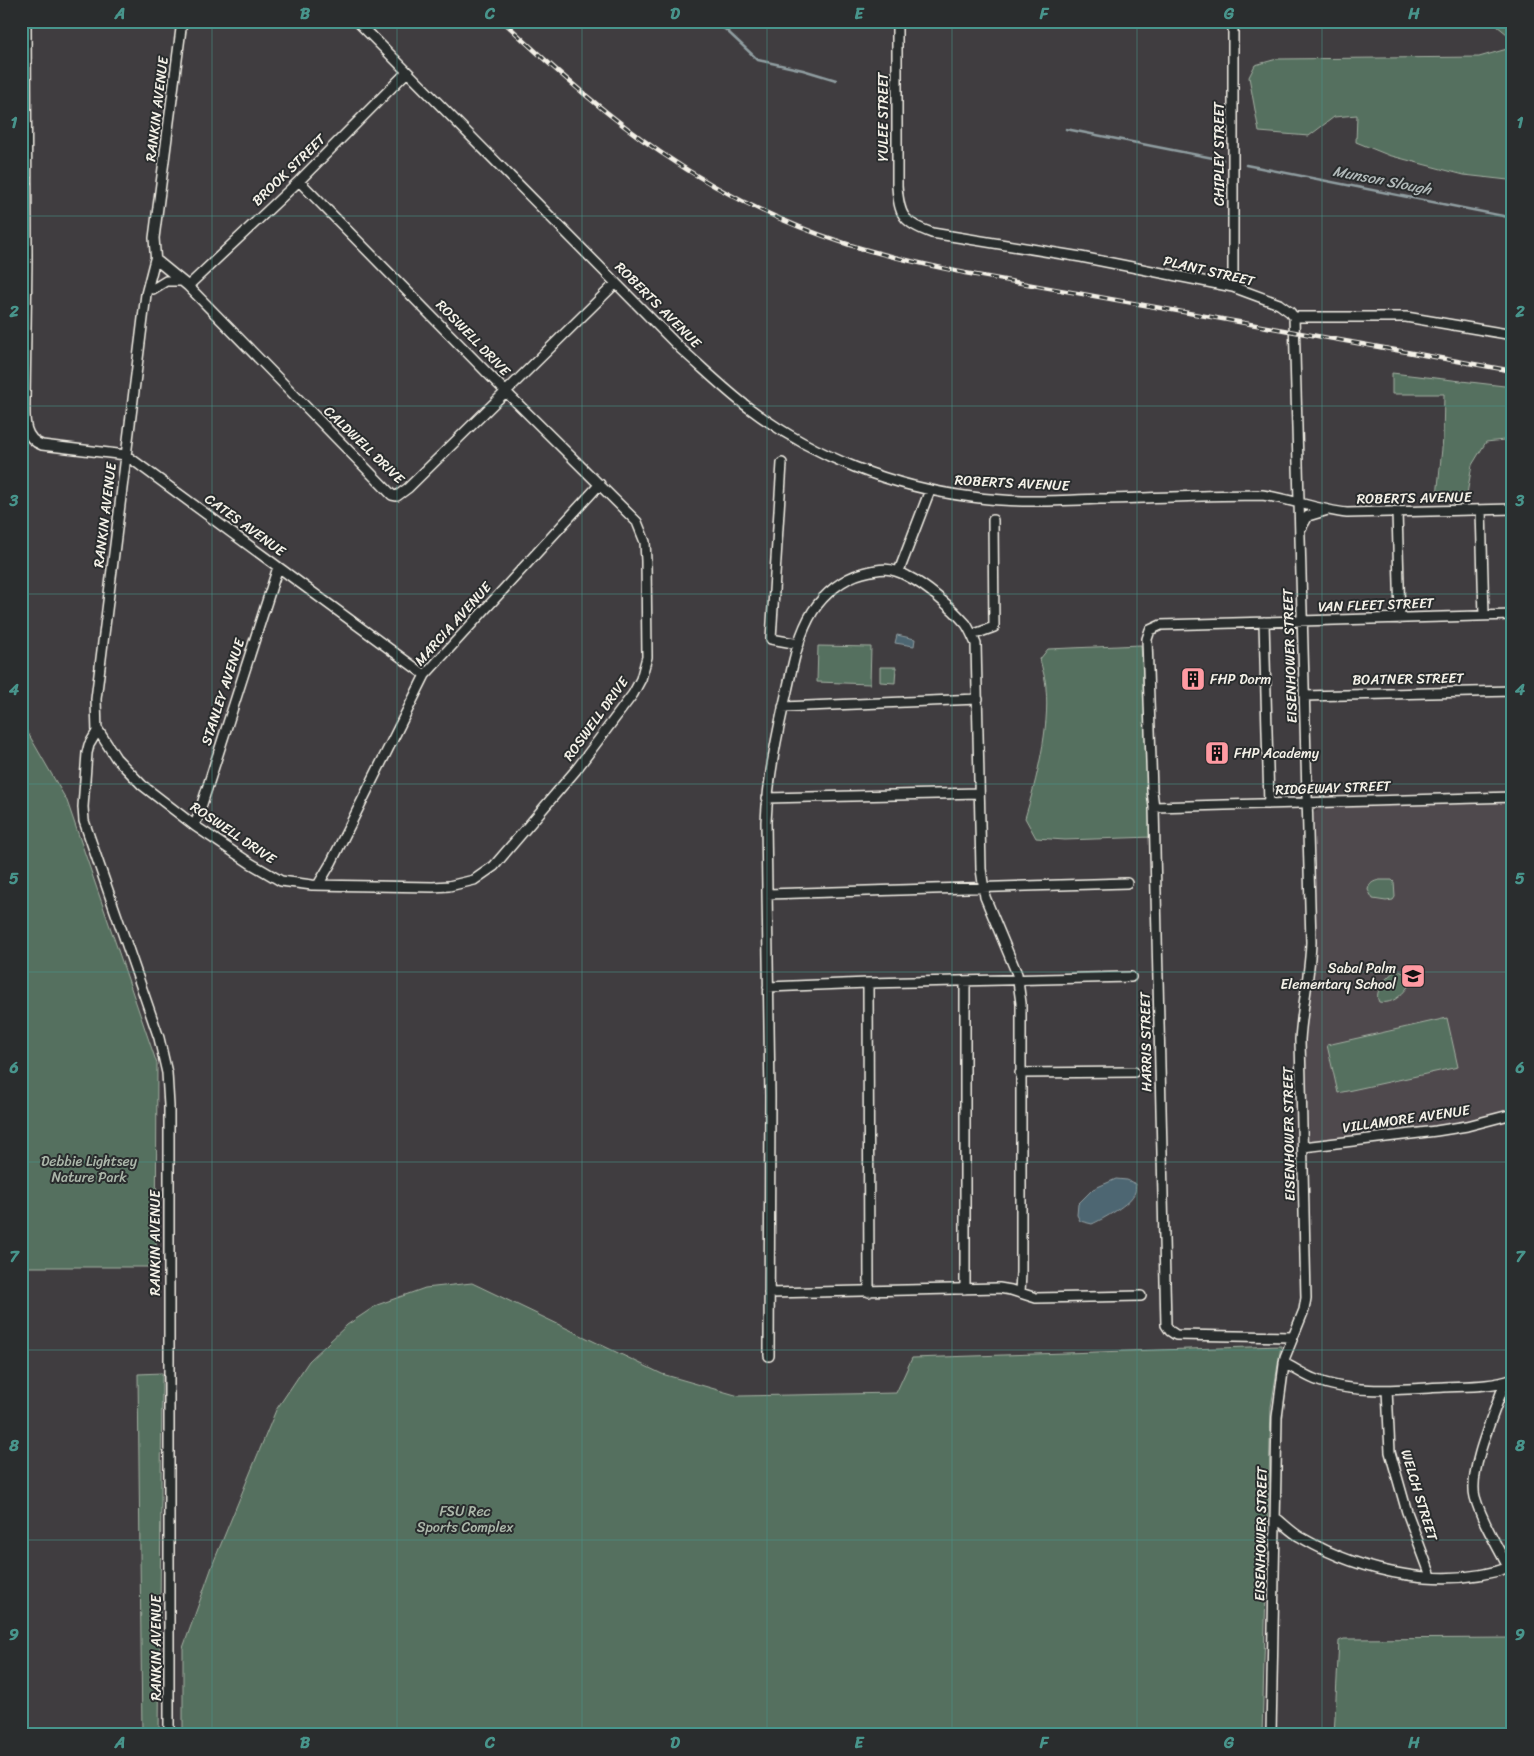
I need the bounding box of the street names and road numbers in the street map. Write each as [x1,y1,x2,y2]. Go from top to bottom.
street label: RANKIN AVENUE [138,54,176,163]
street label: YULEE STREET [871,71,896,161]
street label: CHIPLEY STREET [1207,101,1232,206]
street label: BROOK STREET [246,127,333,212]
street label: PLANT STREET [1161,248,1258,294]
street label: ROBERTS AVENUE [609,256,708,355]
street label: ROSWELL DRIVE [430,294,517,383]
street label: CALDWELL DRIVE [317,399,411,491]
street label: RANKIN AVENUE [86,460,124,569]
street label: ROBERTS AVENUE [954,468,1071,499]
street label: ROBERTS AVENUE [1356,484,1473,511]
street label: CATES AVENUE [199,487,292,564]
street label: MARCIA AVENUE [408,575,499,672]
street label: EISENHOWER STREET [1275,587,1305,724]
street label: VAN FLEET STREET [1318,590,1435,620]
street label: STANLEY AVENUE [194,634,252,749]
street label: BOATNER STREET [1352,666,1465,692]
street label: ROSWELL DRIVE [557,671,636,766]
street label: RIDGEWAY STREET [1275,773,1392,803]
street label: ROSWELL DRIVE [185,795,282,872]
street label: HARRIS STREET [1133,990,1159,1092]
street label: EISENHOWER STREET [1275,1066,1303,1201]
street label: VILLAMORE AVENUE [1341,1098,1472,1140]
street label: RANKIN AVENUE [143,1189,168,1296]
street label: WELCH STREET [1393,1446,1445,1545]
street label: EISENHOWER STREET [1247,1466,1275,1601]
street label: RANKIN AVENUE [144,1594,169,1701]

